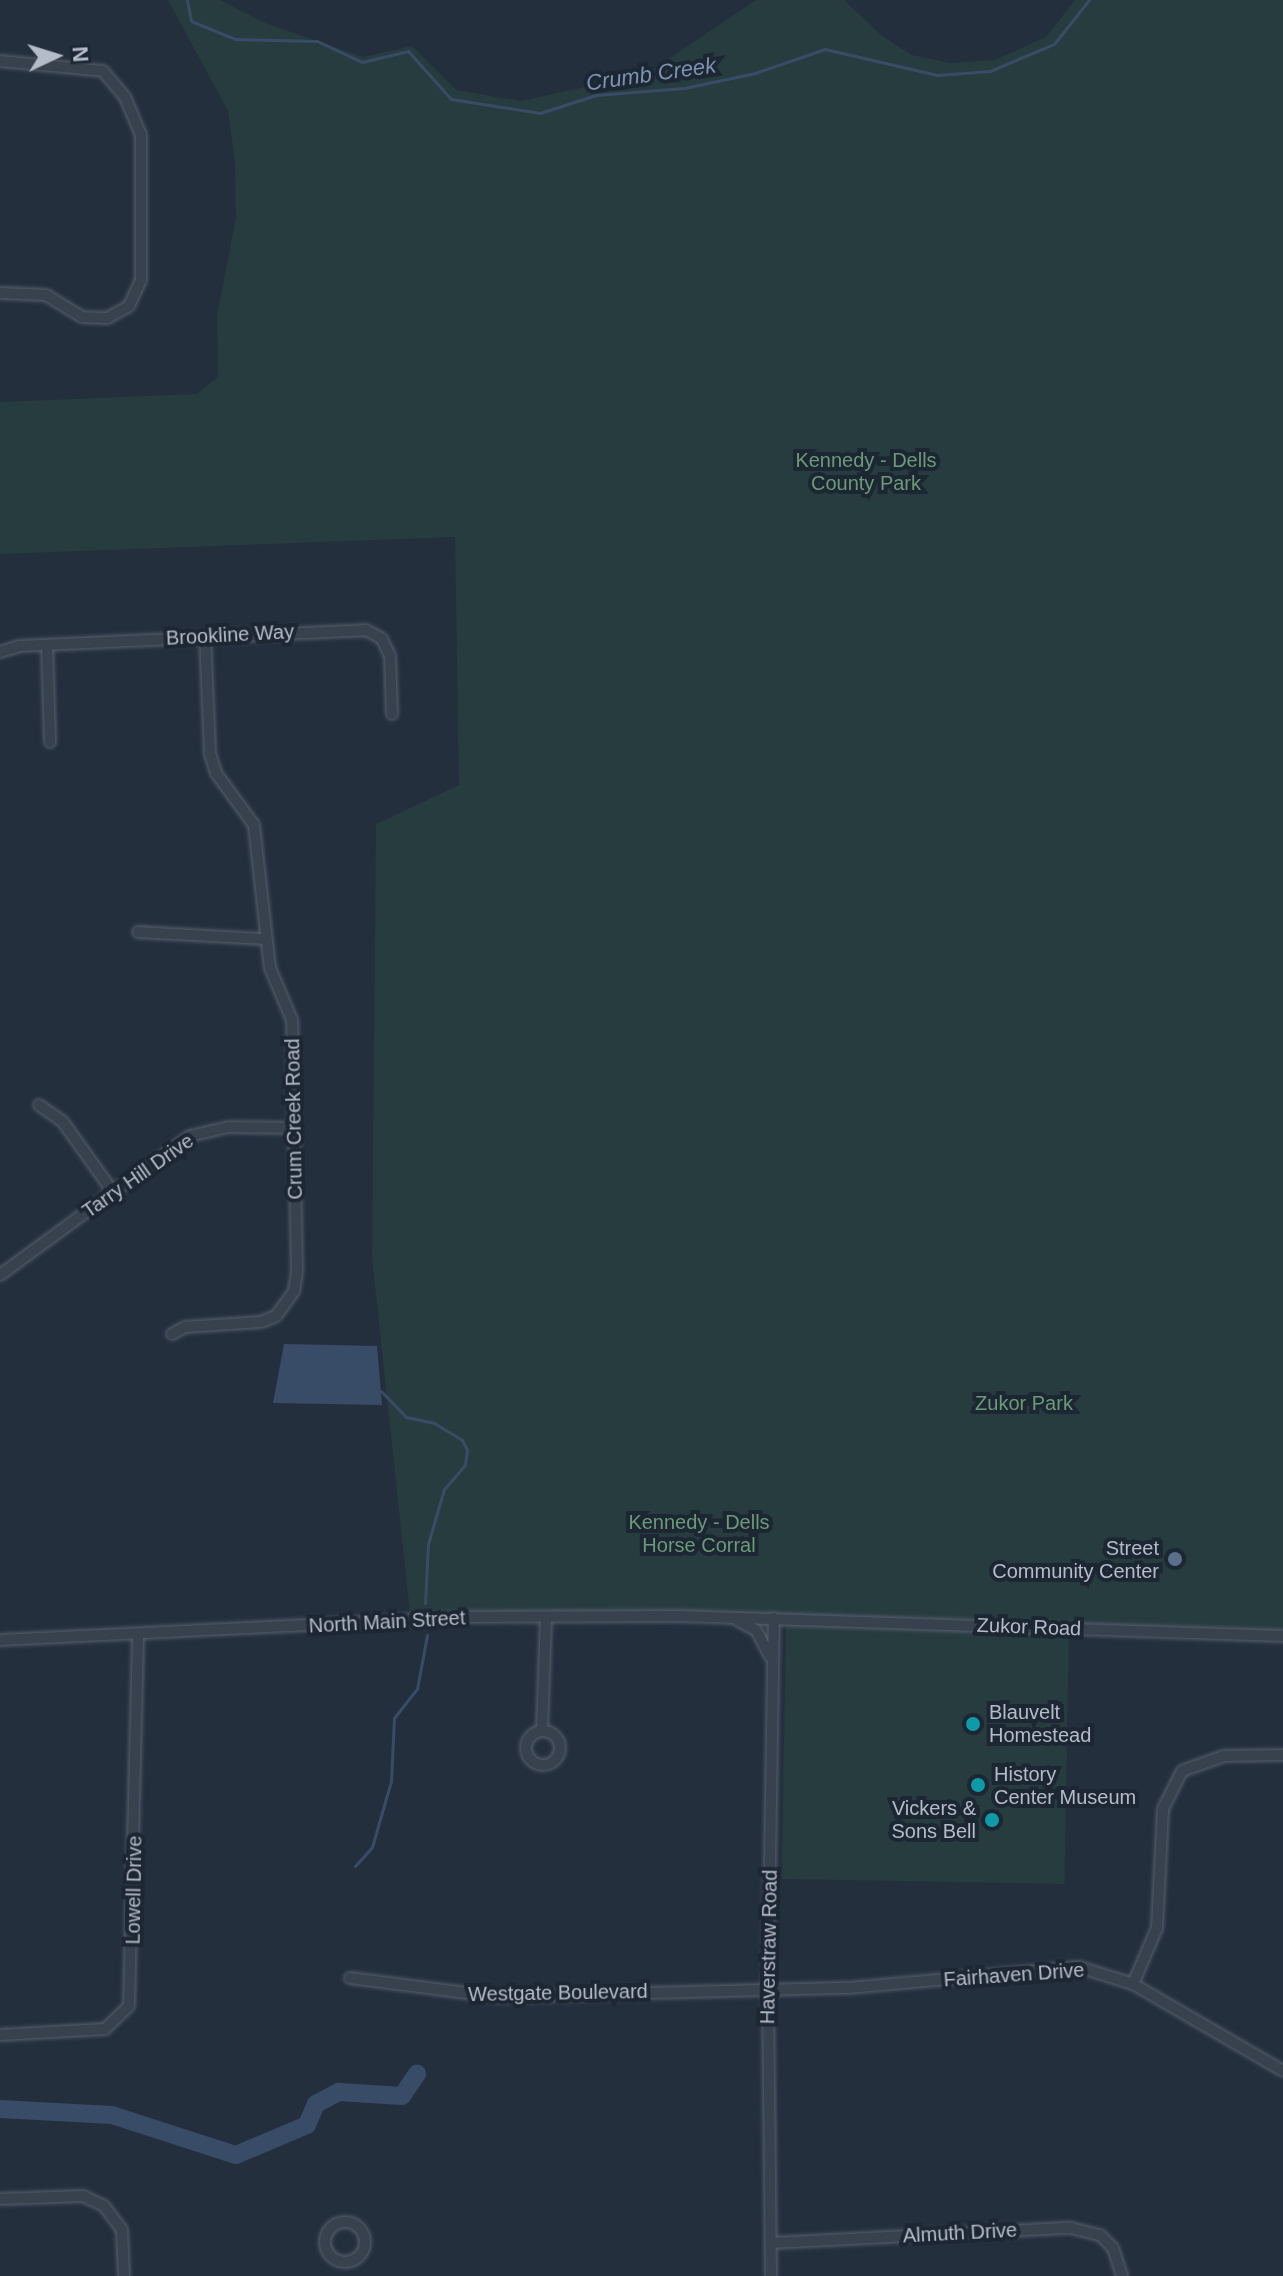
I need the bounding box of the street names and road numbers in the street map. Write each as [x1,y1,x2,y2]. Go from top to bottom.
street label: Brookline Way [165,620,295,650]
street label: Crum Creek Road [281,1038,307,1200]
street label: Tarry Hill Drive [78,1129,198,1223]
street label: North Main Street [308,1606,466,1638]
street label: Zukor Road [976,1613,1082,1641]
street label: Lowell Drive [121,1835,147,1945]
street label: Haverstraw Road [756,1870,782,2024]
street label: Fairhaven Drive [943,1958,1085,1992]
street label: Westgate Boulevard [468,1979,648,2007]
street label: Almuth Drive [902,2218,1018,2248]

